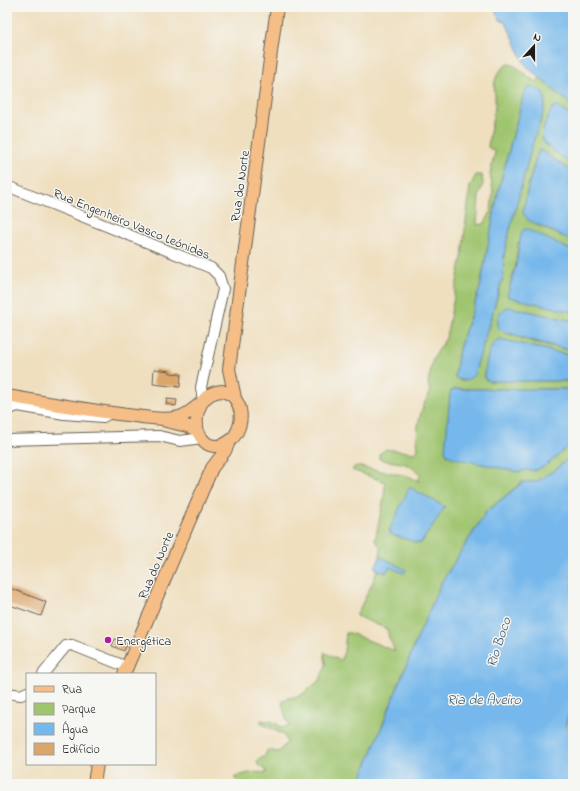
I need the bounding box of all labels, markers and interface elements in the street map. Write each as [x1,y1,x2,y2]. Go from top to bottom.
north arrow [514,26,554,66]
text: N [531,29,544,46]
street label: Rua do Norte [226,149,255,223]
street label: Rua Engenheiro Vasco Leónidas [50,184,213,266]
street label: Rua do Norte [134,529,179,602]
water label: Rio Boco [482,614,518,670]
place label: Energética [116,632,171,652]
marker: Energética [103,635,113,645]
legend [26,673,156,765]
text: Rua [62,681,82,699]
water label: Ria de Aveiro [447,690,522,711]
text: Parque [62,701,96,719]
text: Água [62,720,88,740]
text: Edifício [62,741,100,759]

